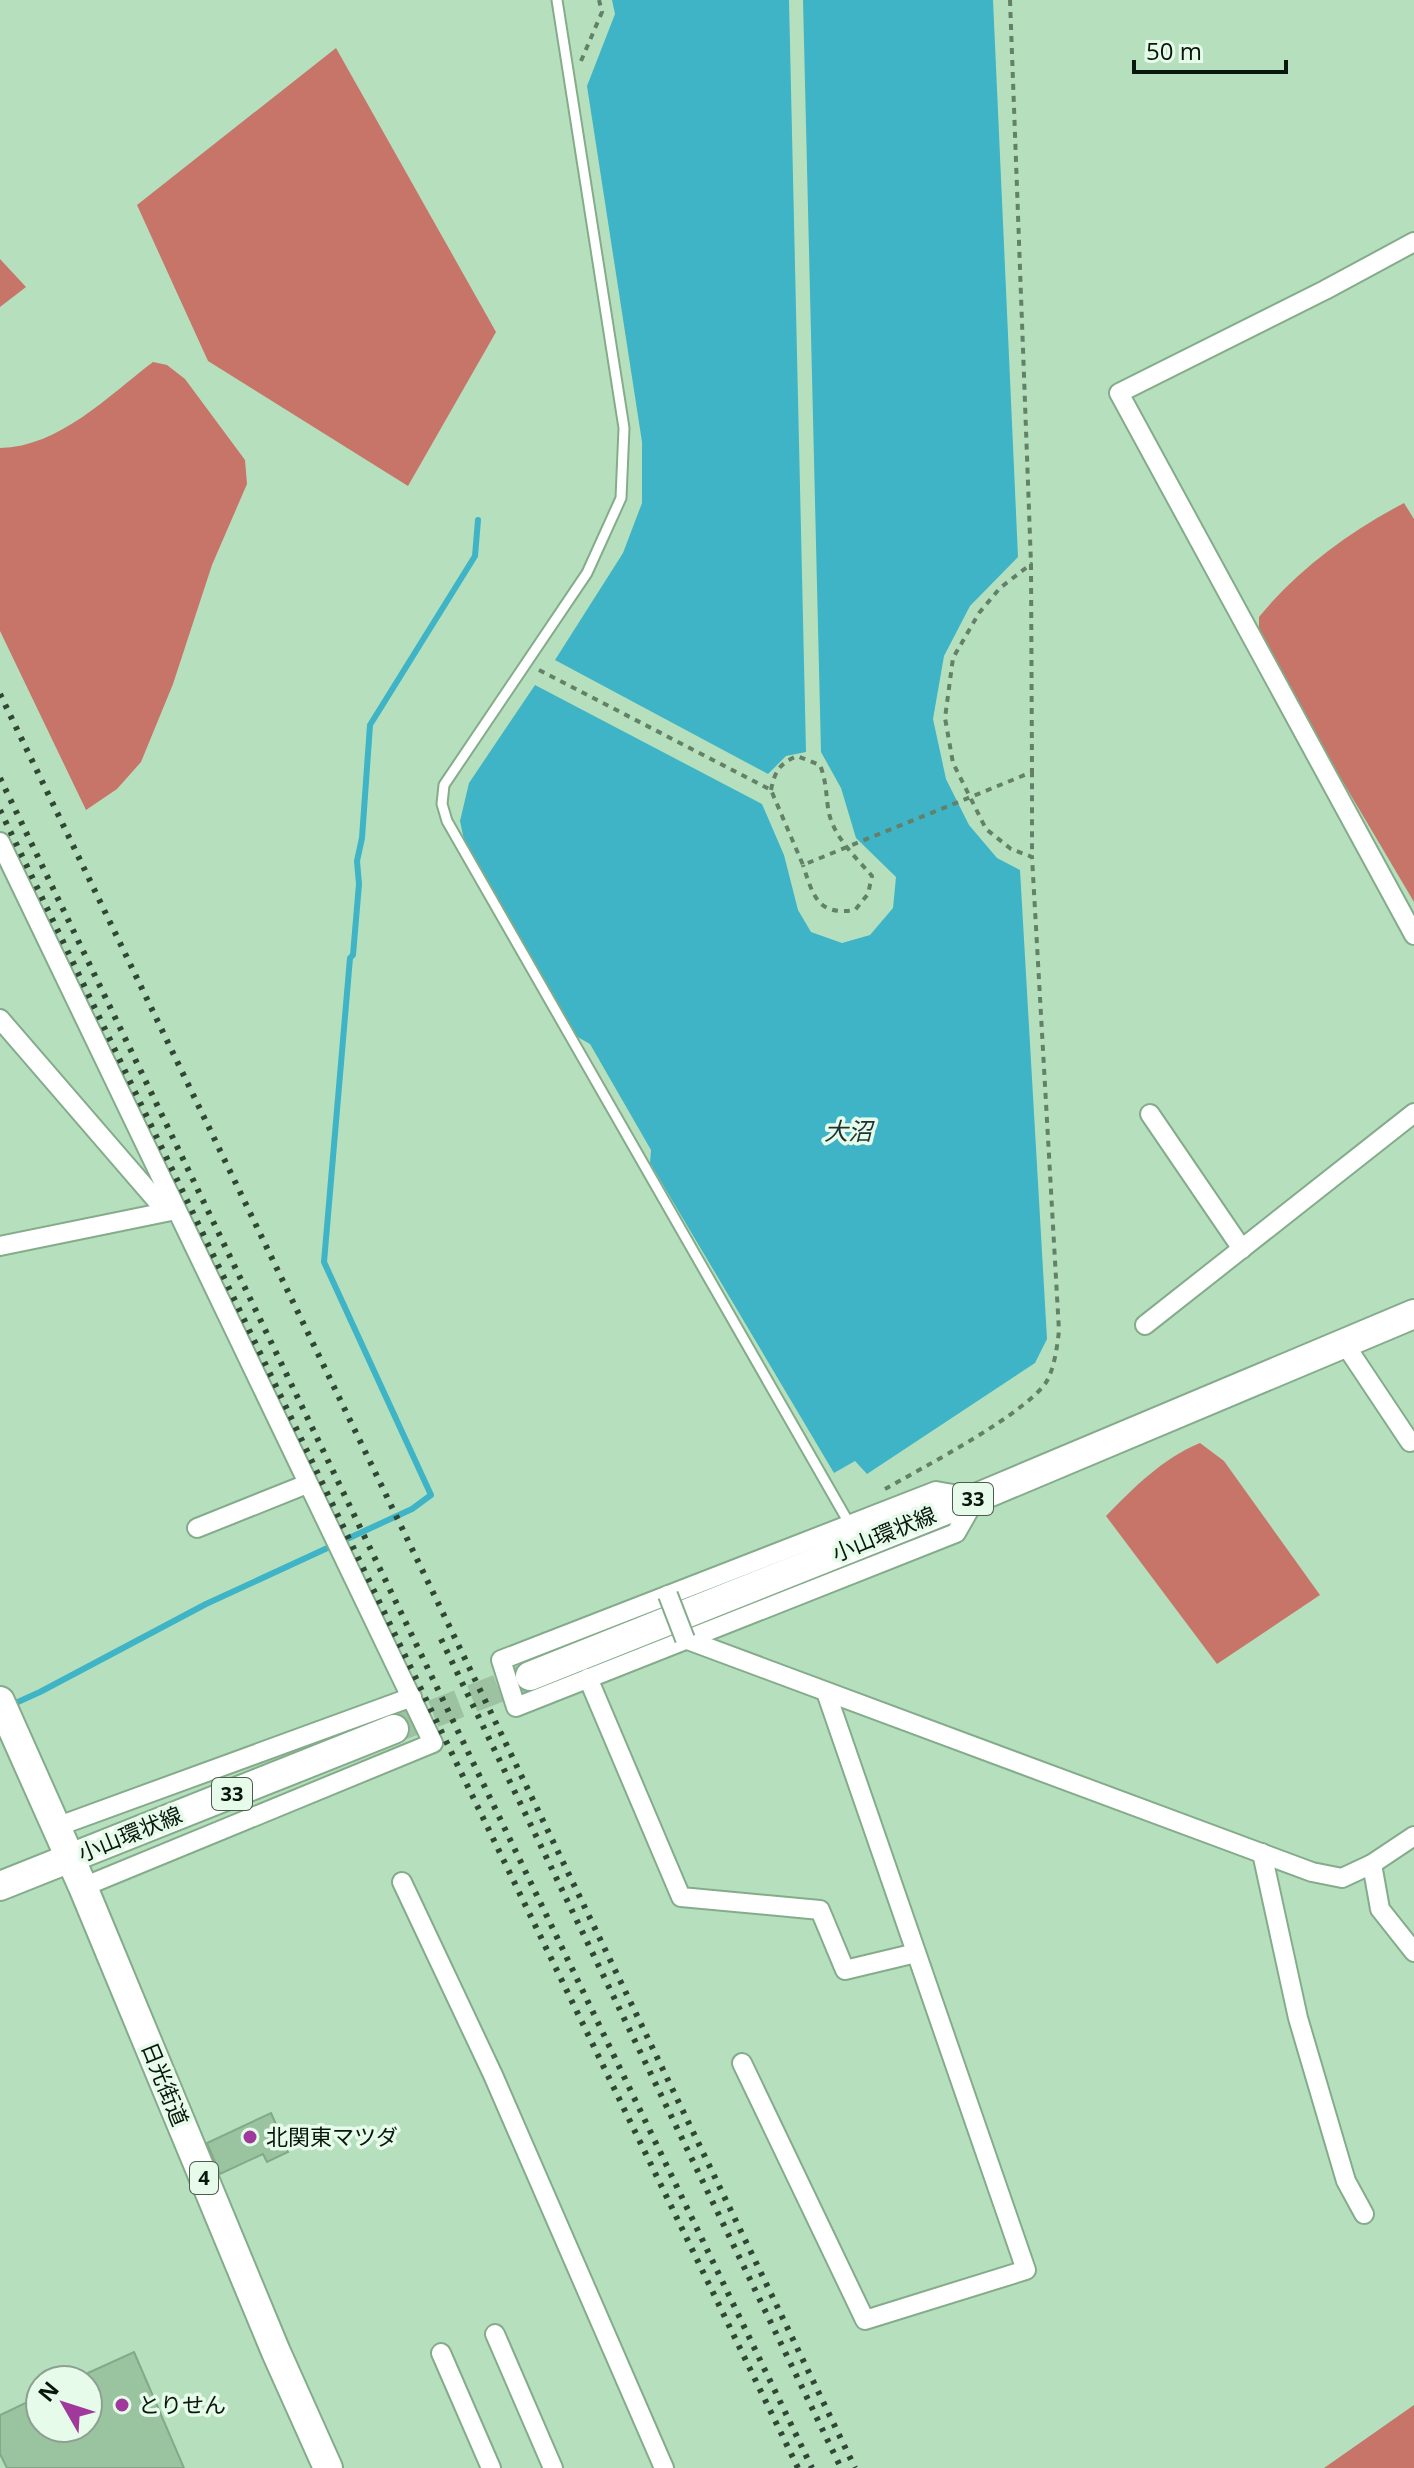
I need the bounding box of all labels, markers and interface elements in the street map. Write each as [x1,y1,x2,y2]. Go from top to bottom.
scale bar [1134,24,1286,74]
text: 50 m [1146,34,1202,67]
water label: 大沼 [824,1114,875,1147]
road number: 33 [953,1483,993,1515]
street label: 小山環状線 [827,1499,940,1568]
road number: 33 [212,1778,252,1810]
street label: 小山環状線 [73,1799,186,1868]
street label: 日光街道 [136,2037,196,2130]
place label: 北関東マツダ [266,2121,398,2151]
marker: 北関東マツダ [241,2128,259,2146]
road number: 4 [190,2162,218,2194]
north arrow [24,2364,104,2444]
text: N [30,2374,65,2407]
place label: とりせん [138,2389,226,2419]
marker: とりせん [113,2396,131,2414]

